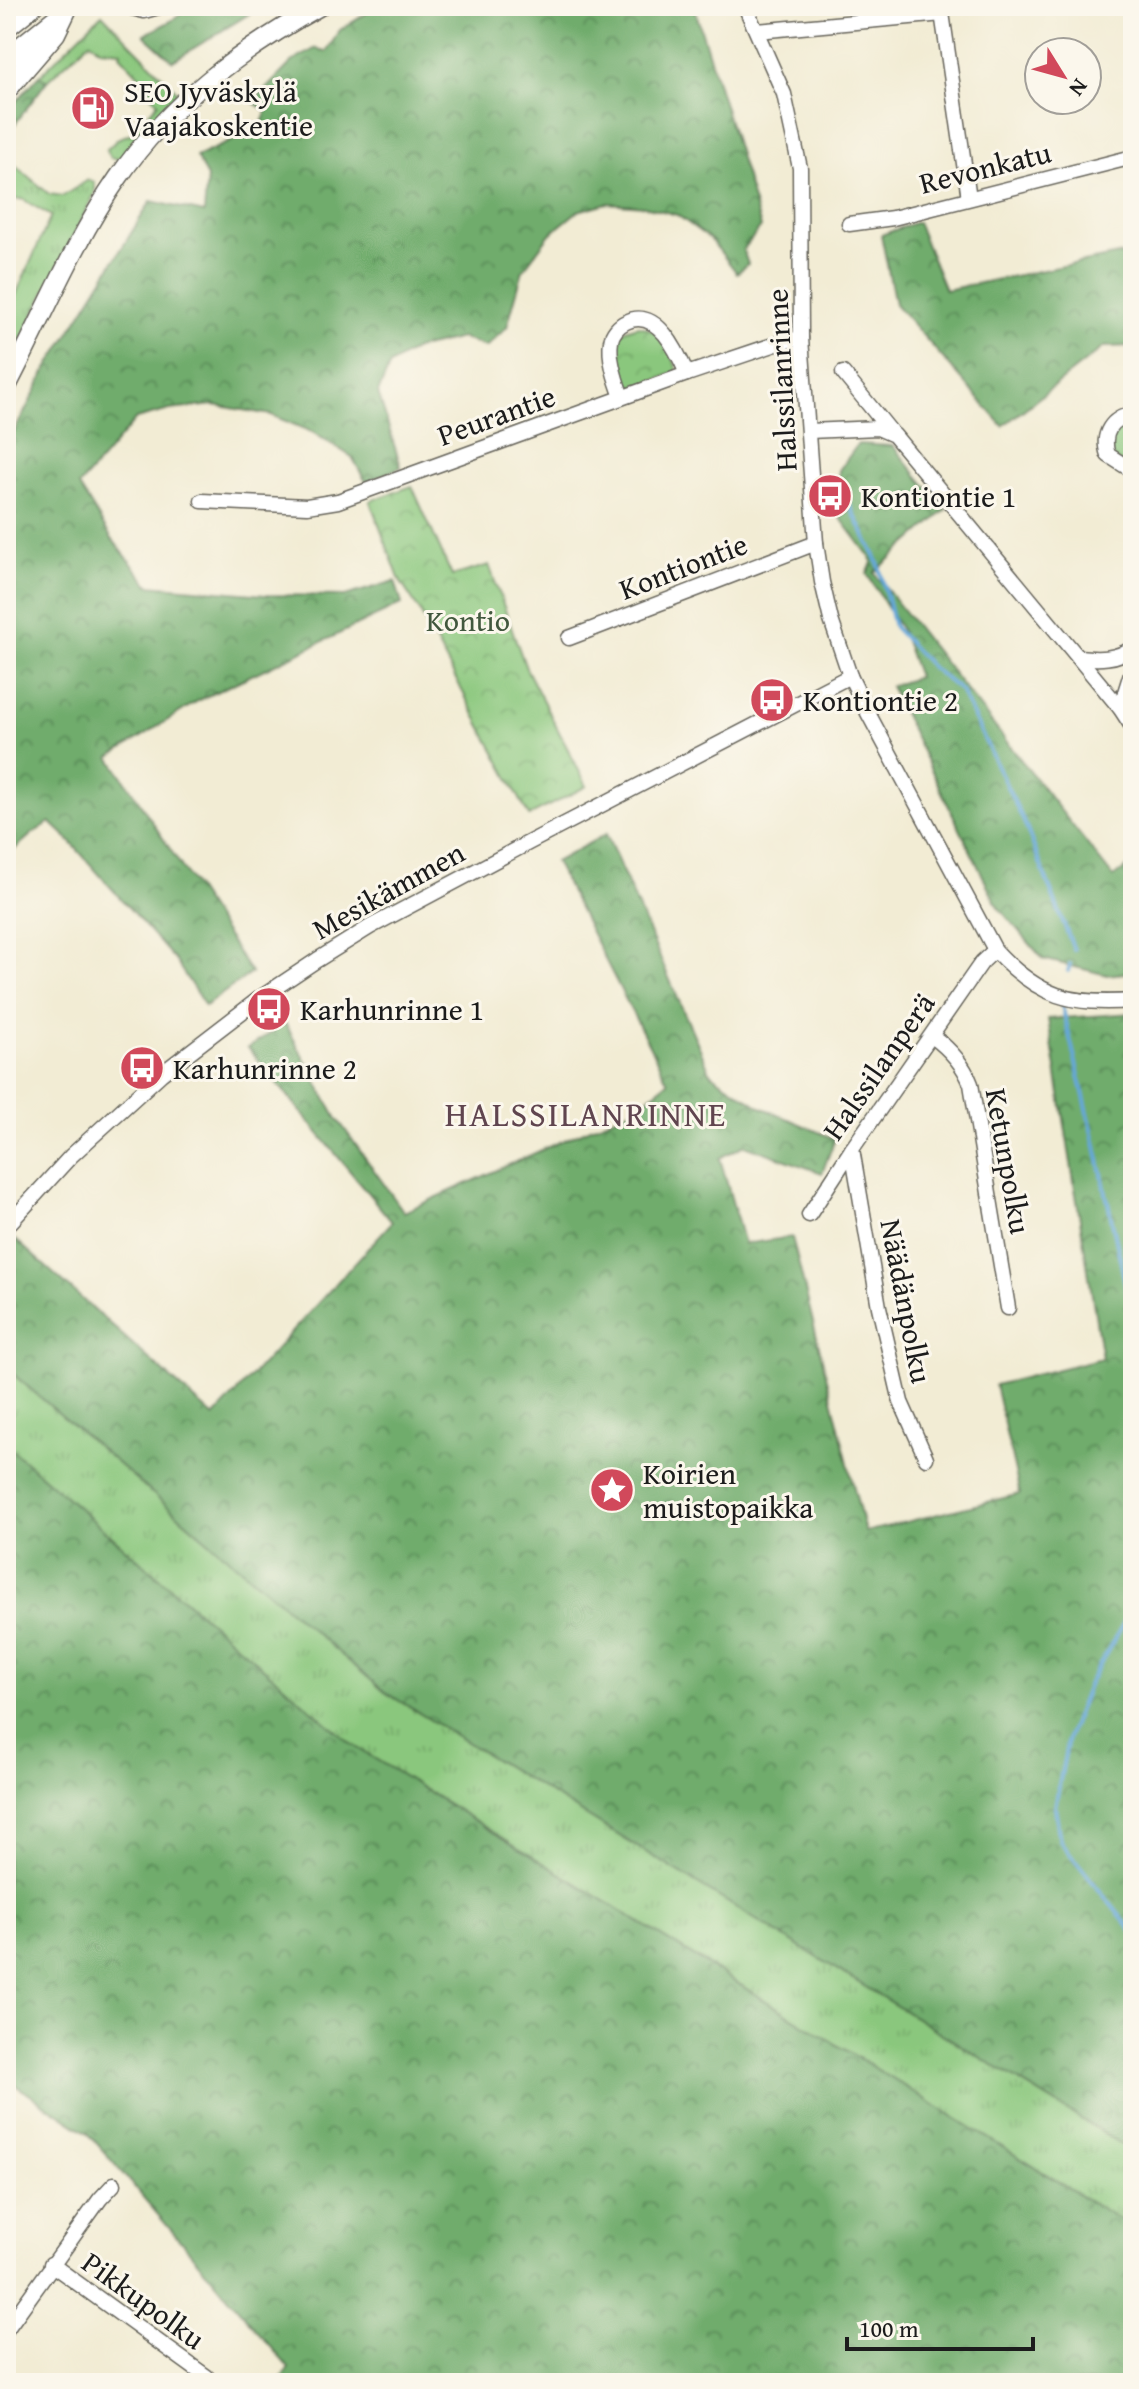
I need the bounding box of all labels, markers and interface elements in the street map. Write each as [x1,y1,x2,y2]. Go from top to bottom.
north arrow [1023,36,1103,116]
place label: SEO Jyväskylä Vaajakoskentie [124,69,313,147]
text: N [1062,73,1096,104]
fuel station icon: SEO Jyväskylä Vaajakoskentie [69,84,117,132]
street label: Revonkatu [915,129,1056,205]
street label: Halssilanrinne [754,288,808,472]
street label: Peurantie [431,373,561,457]
bus stop icon: Kontiontie 1 [806,472,854,520]
place label: Kontiontie 1 [861,474,1016,518]
street label: Kontiontie [612,521,754,611]
park label: Kontio [426,598,510,642]
bus stop icon: Kontiontie 2 [748,676,796,724]
place label: Kontiontie 2 [803,678,958,722]
street label: Mesikämmen [304,830,472,950]
street label: Halssilanperä [811,983,945,1149]
bus stop icon: Karhunrinne 1 [245,985,293,1033]
place label: Karhunrinne 1 [300,987,484,1031]
bus stop icon: Karhunrinne 2 [118,1044,166,1092]
place label: Karhunrinne 2 [173,1046,357,1090]
street label: Ketunpolku [975,1085,1044,1238]
district label: HALSSILANRINNE [445,1089,727,1138]
street label: Näädänpolku [870,1215,945,1388]
place label: Koirien muistopaikka [643,1451,813,1529]
place icon: Koirien muistopaikka [588,1466,636,1514]
street label: Pikkupolku [73,2240,215,2360]
scale bar [847,2301,1033,2351]
text: 100 m [859,2311,919,2346]

